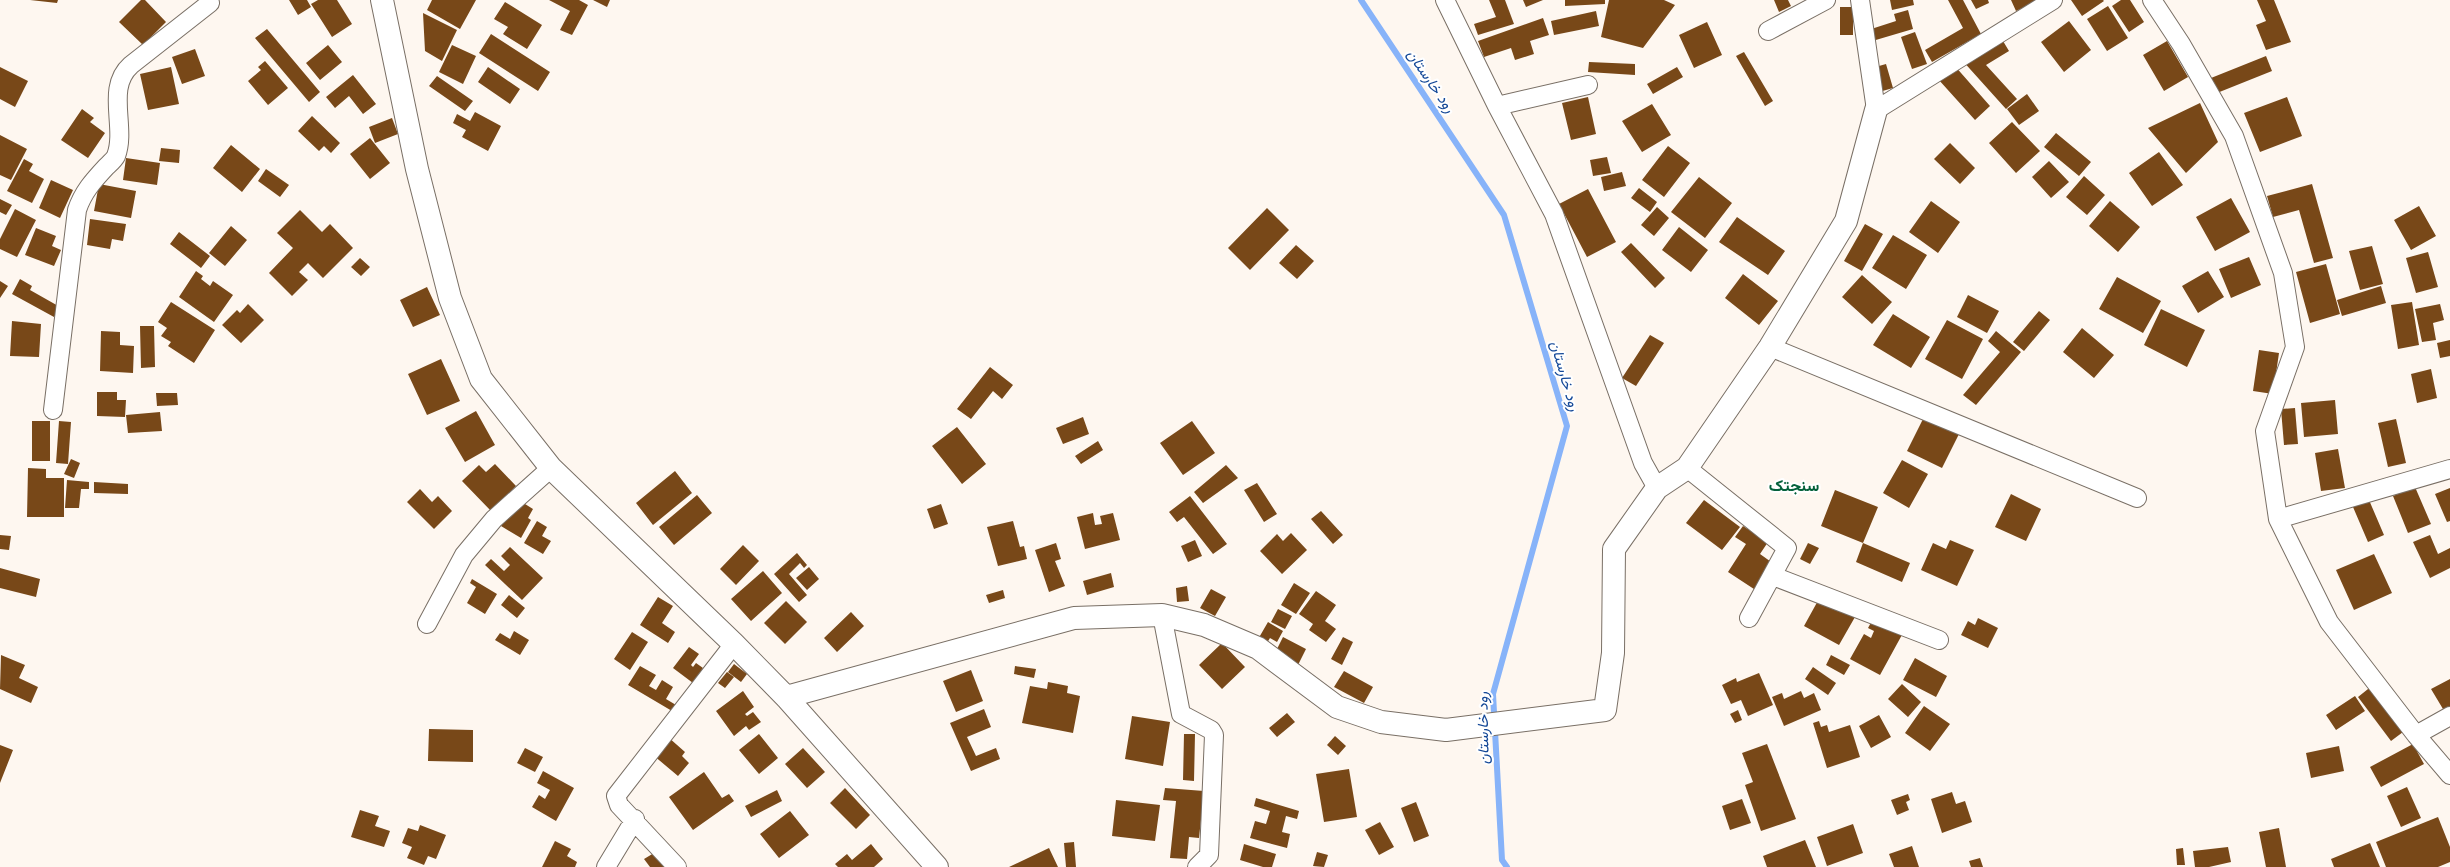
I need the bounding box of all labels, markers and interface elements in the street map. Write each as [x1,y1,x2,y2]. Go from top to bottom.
water label: رود خارستان [1402,45,1460,117]
water label: رود خارستان [1545,338,1585,414]
district label: سنجتک [1769,475,1819,496]
water label: رود خارستان [1472,692,1494,764]

